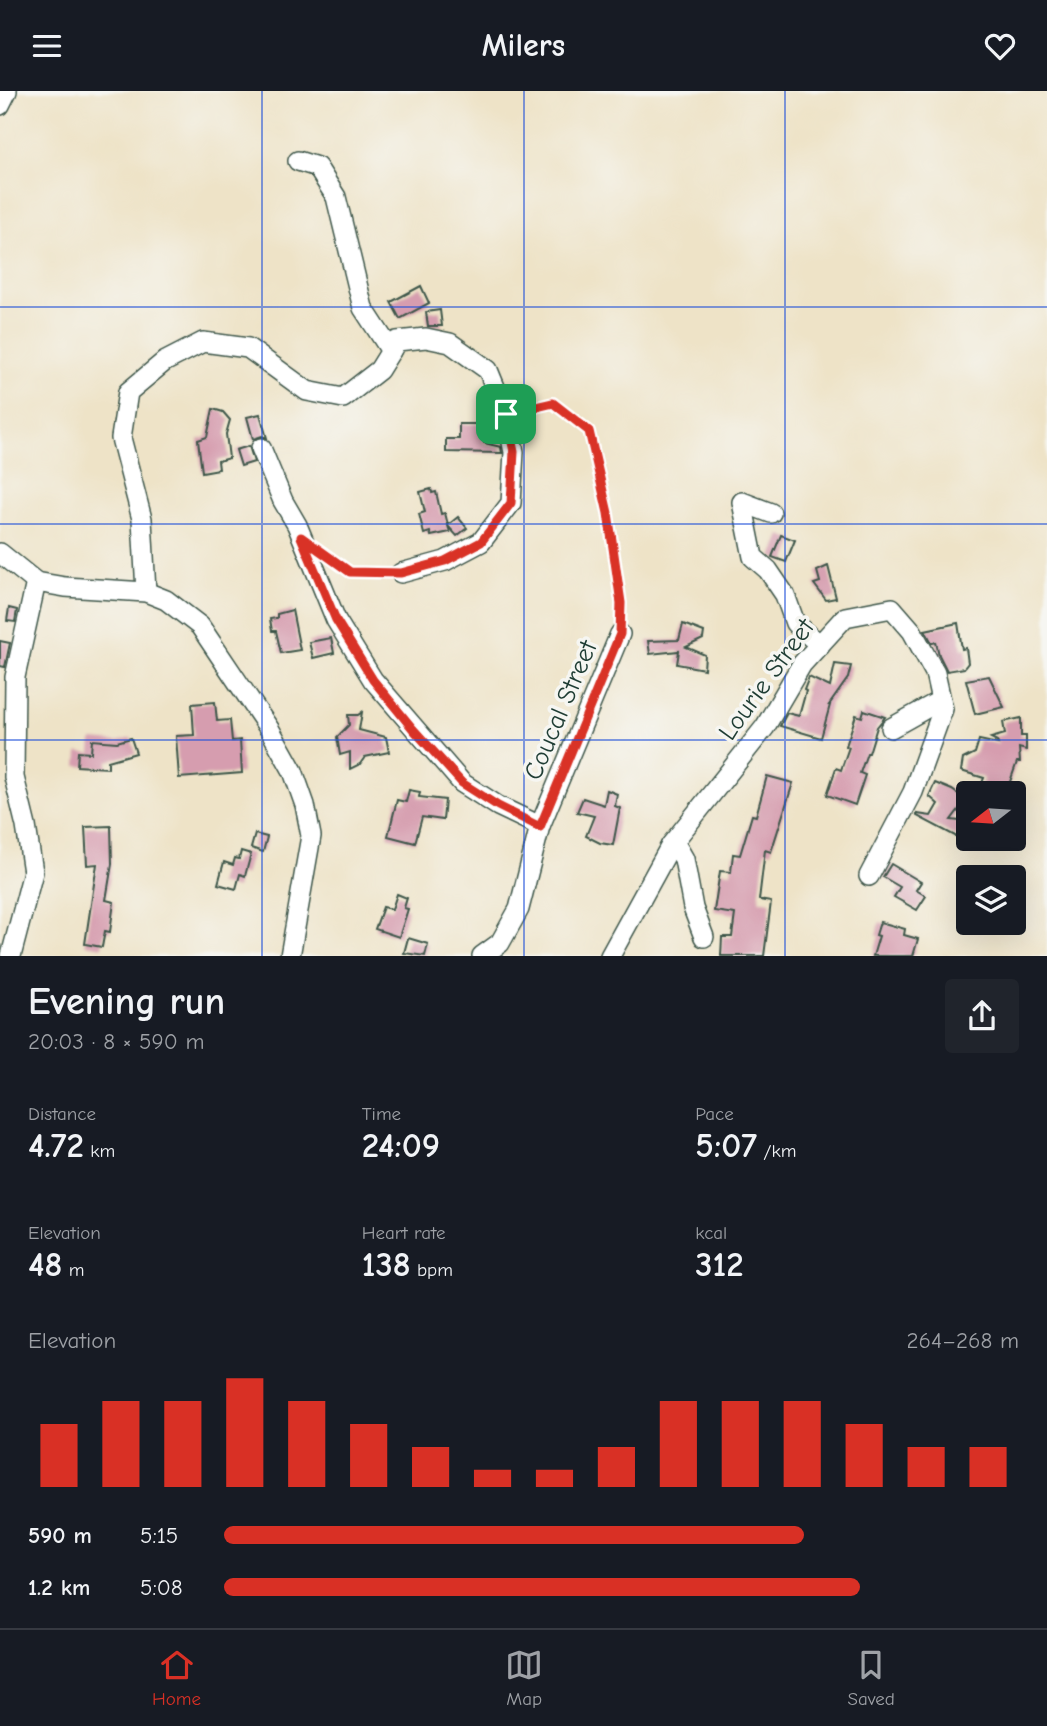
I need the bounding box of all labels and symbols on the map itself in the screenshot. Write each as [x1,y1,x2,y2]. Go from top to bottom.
pin [476,384,536,444]
street label: Lourie Street [713,612,822,746]
street label: Coucal Street [518,635,604,785]
north arrow [956,781,1026,851]

